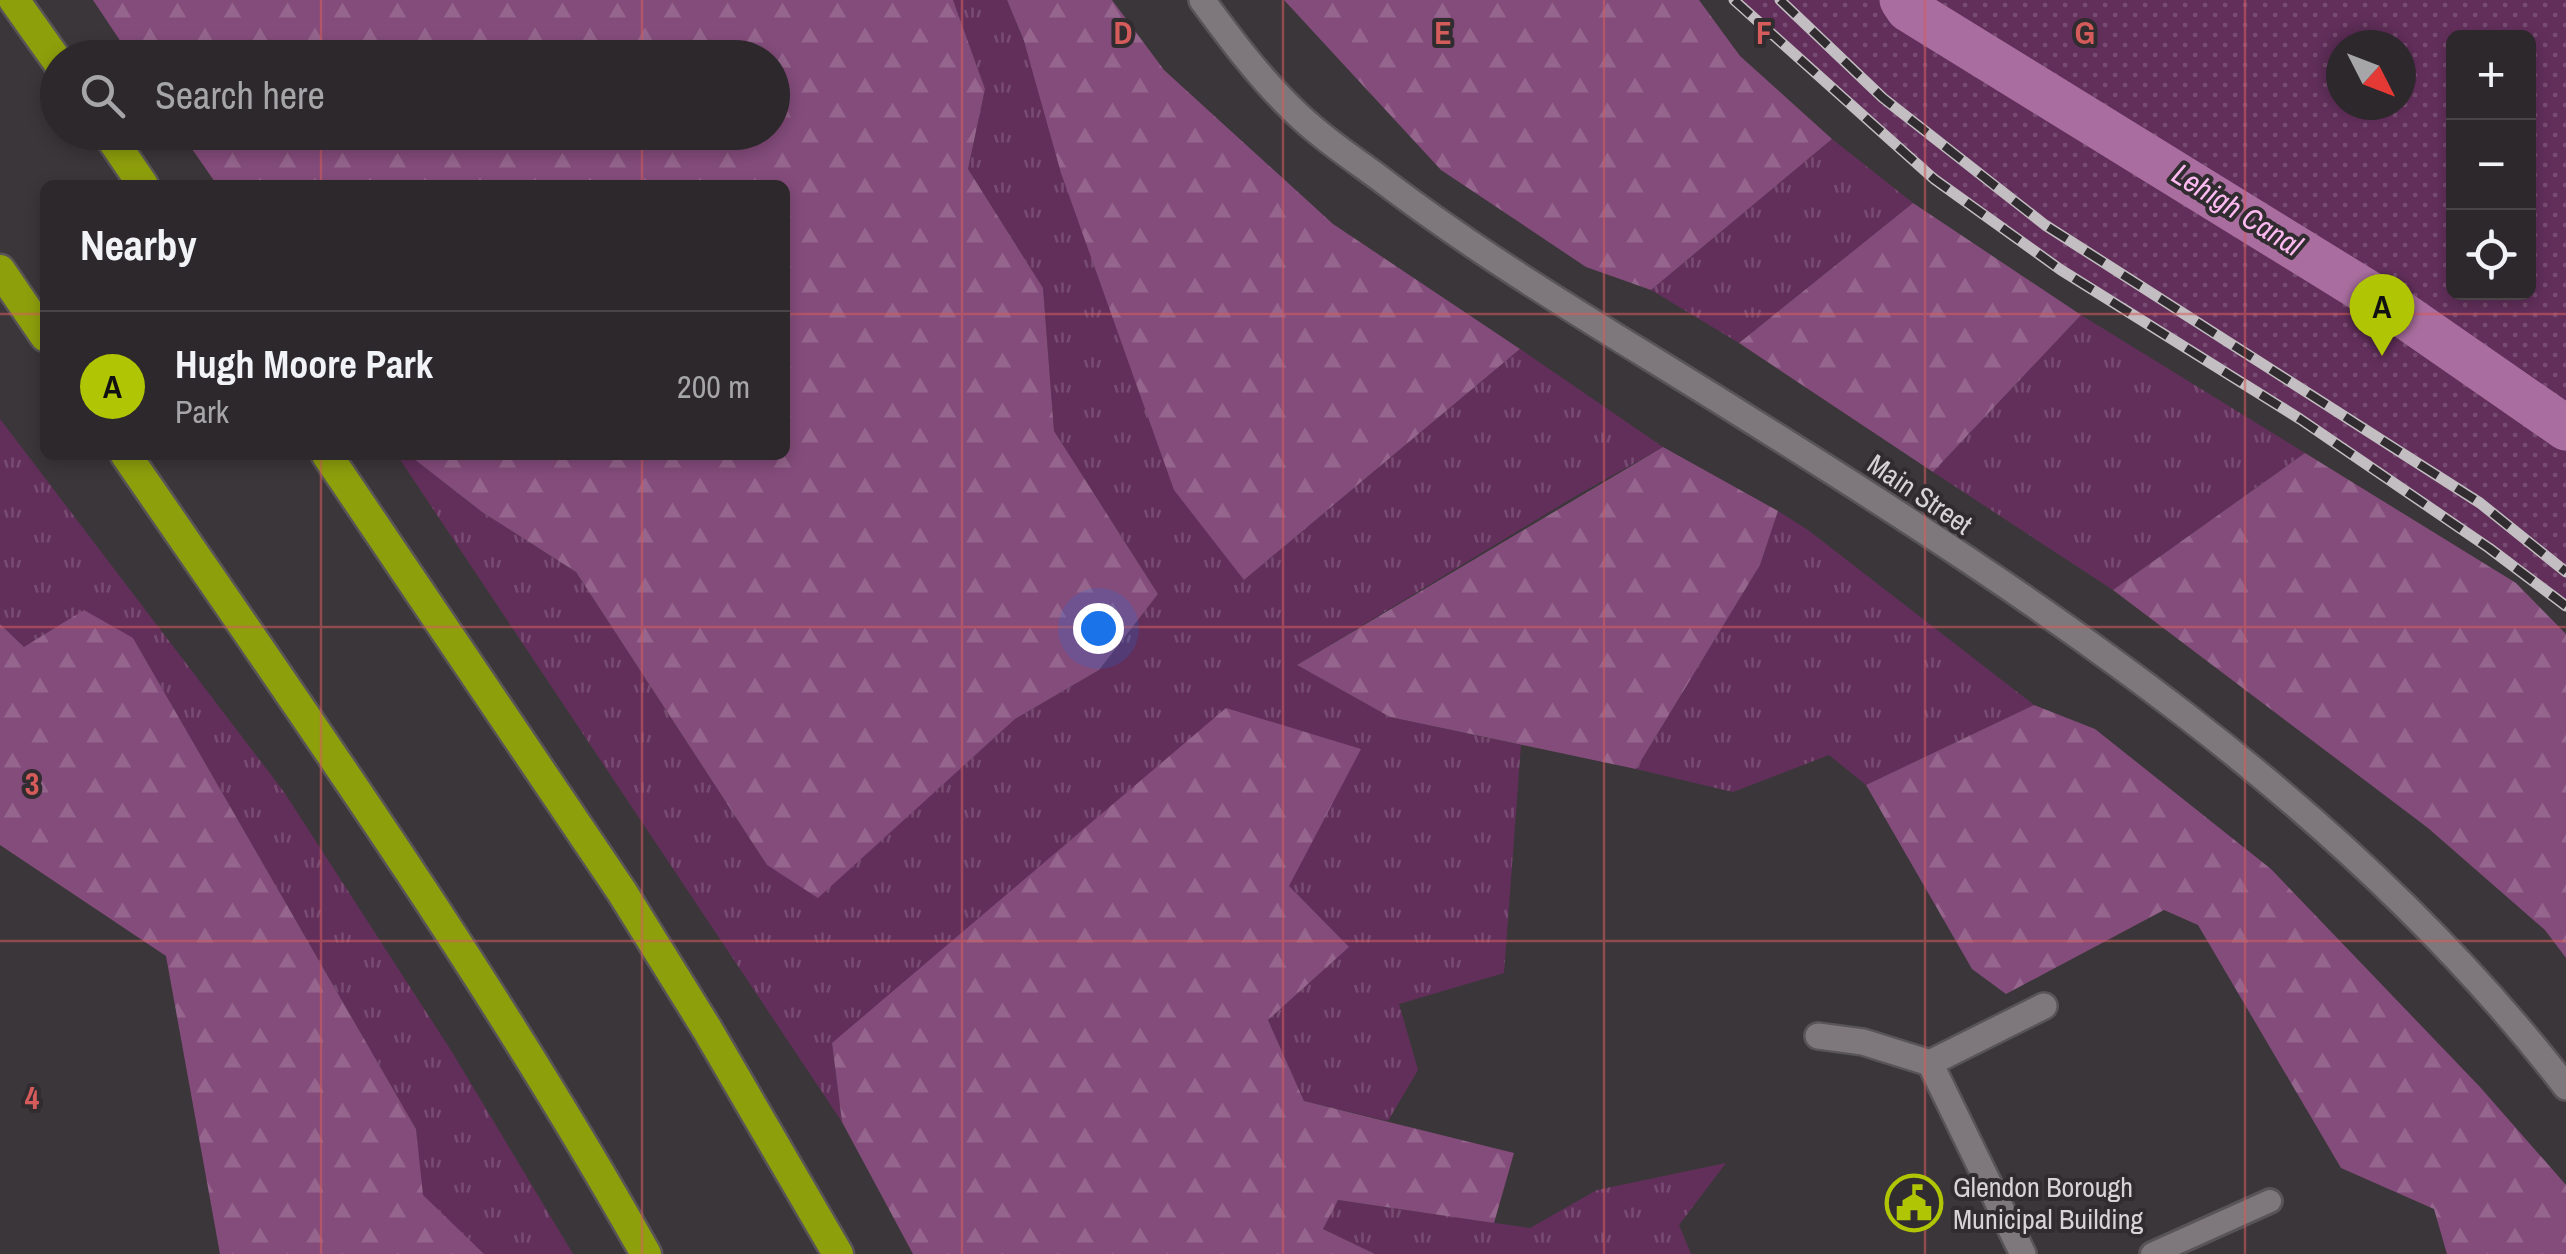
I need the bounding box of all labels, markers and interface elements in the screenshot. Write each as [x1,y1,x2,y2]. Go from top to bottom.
text: D [1114,11,1132,54]
text: E [1434,11,1452,54]
text: F [1756,11,1772,54]
text: G [2075,11,2095,54]
north arrow [2326,30,2416,120]
map controls [2446,30,2536,300]
button: + [2446,30,2536,120]
search box [40,40,790,150]
icon: search [75,68,130,123]
text: Search here [155,70,325,121]
button: − [2446,120,2536,210]
water label: Lehigh Canal [2165,153,2311,265]
button: locate [2446,210,2536,300]
text: Nearby [80,217,197,273]
pin: A [2350,274,2414,356]
text: Hugh Moore Park [175,339,433,390]
text: A [103,365,122,408]
text: 200 m [677,365,750,408]
text: Park [175,390,229,433]
street label: Main Street [1860,445,1980,543]
your location [1073,603,1124,654]
text: 3 [25,762,39,805]
text: 4 [25,1076,40,1119]
place label: Glendon Borough Municipal Building [1953,1168,2143,1238]
public building icon: Glendon Borough Municipal Building [1884,1173,1944,1233]

